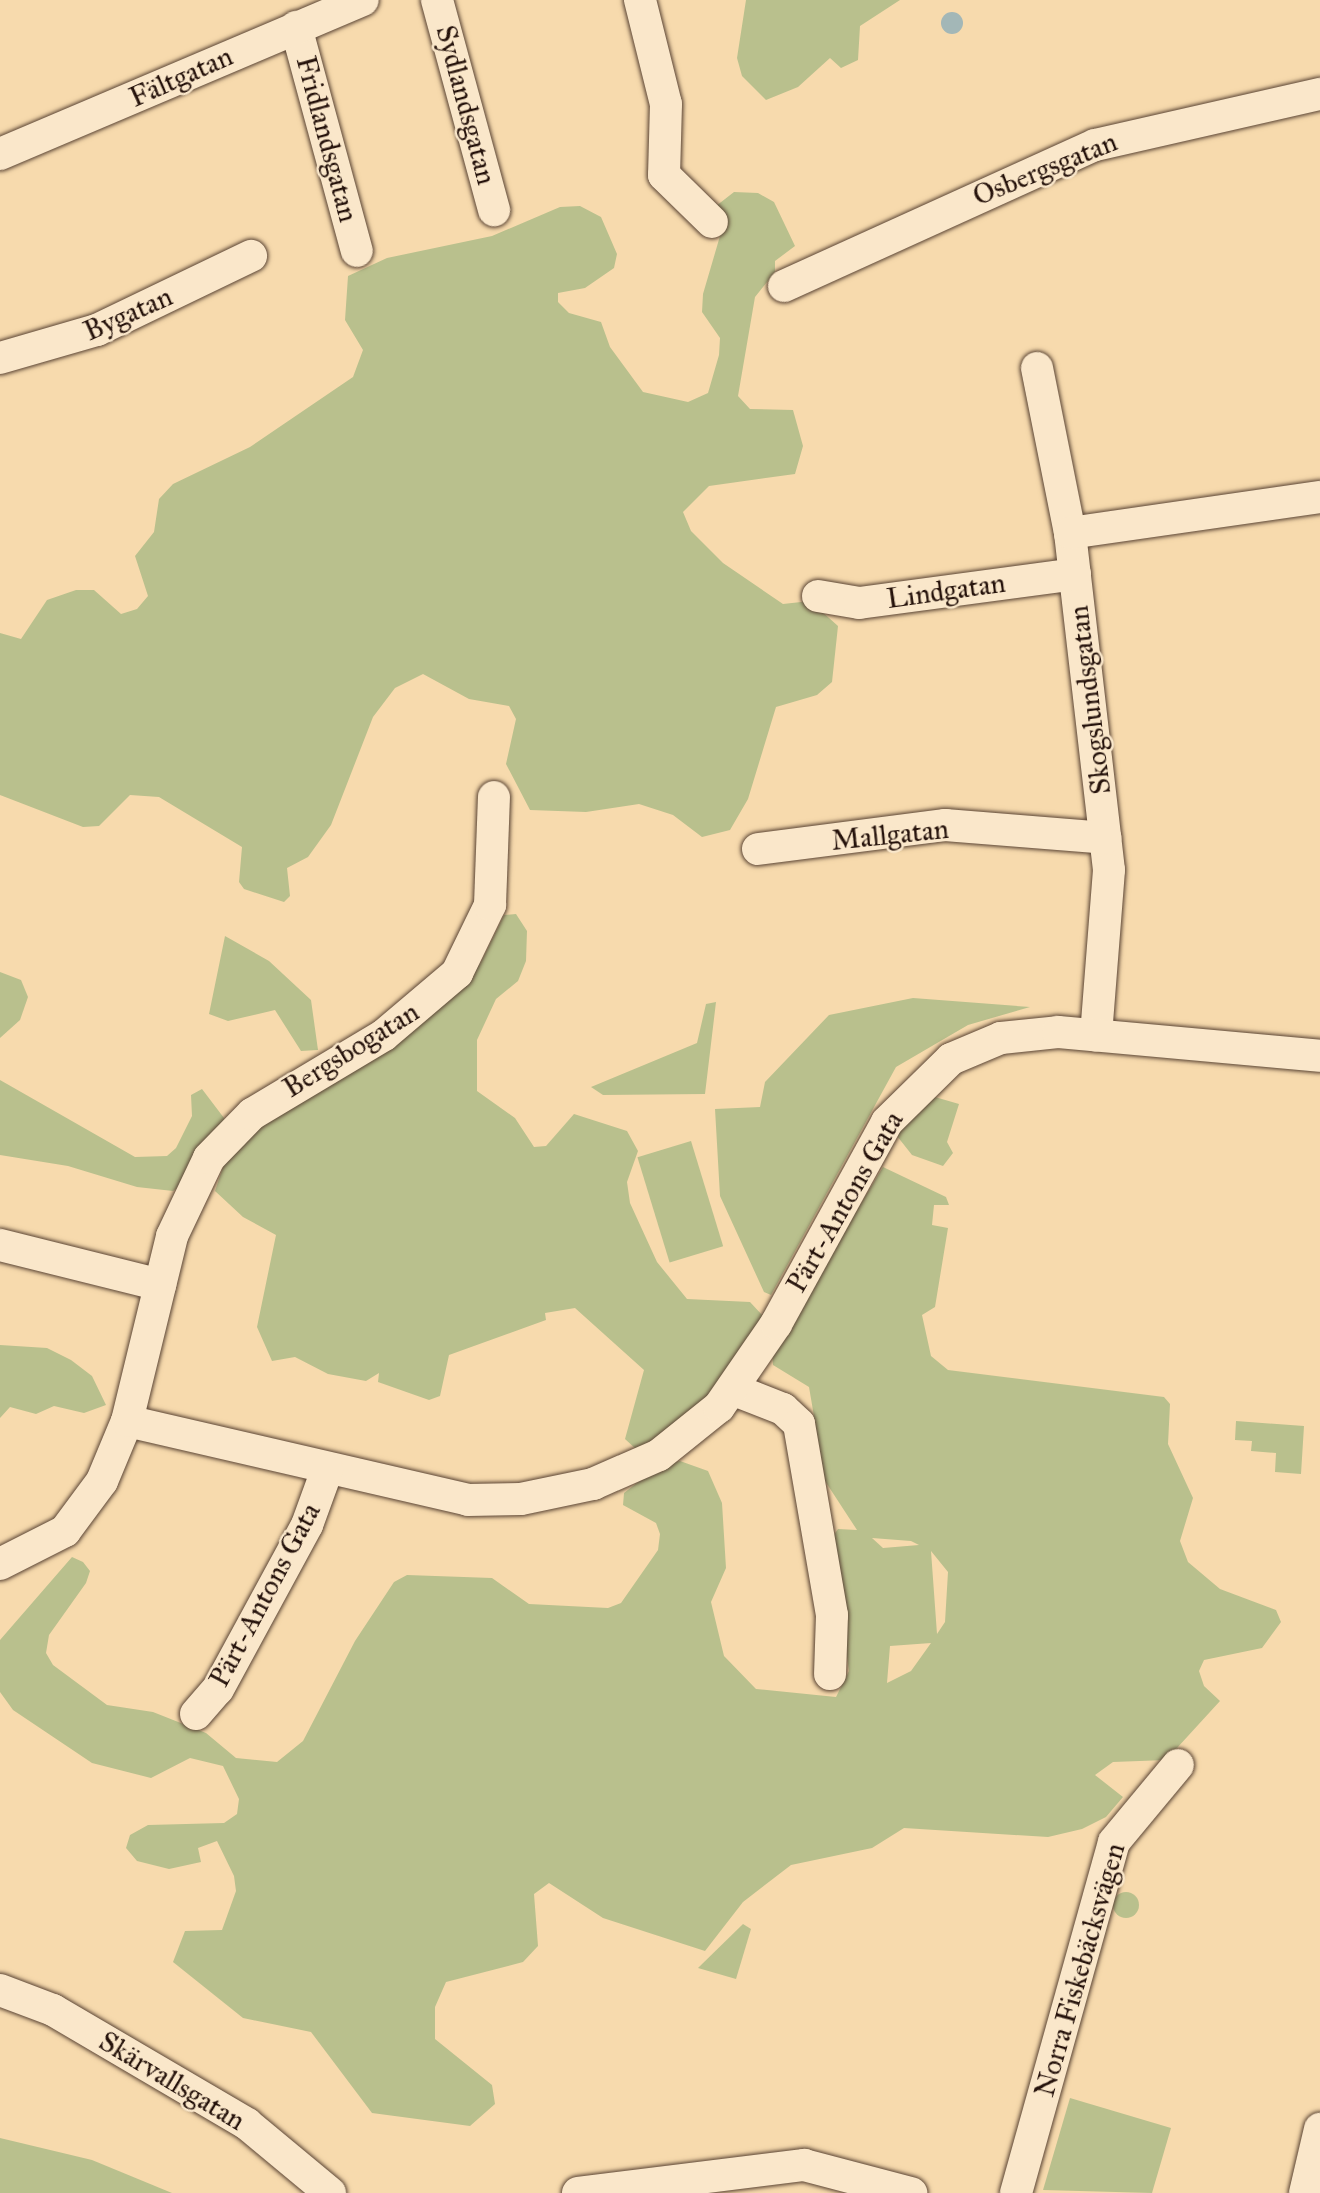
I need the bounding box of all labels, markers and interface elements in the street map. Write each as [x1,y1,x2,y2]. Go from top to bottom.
street label: Sydlandsgatan [429,22,503,188]
street label: Fältgatan [124,39,238,115]
street label: Fridlandsgatan [289,52,365,226]
street label: Osbergsgatan [968,125,1122,213]
street label: Bygatan [79,280,177,348]
street label: Lindgatan [885,566,1007,616]
street label: Skogslundsgatan [1062,604,1118,796]
street label: Mallgatan [830,812,950,858]
street label: Bergsbogatan [277,995,425,1105]
street label: Pärt-Antons Gata [780,1106,910,1298]
street label: Pärt-Antons Gata [202,1497,328,1693]
street label: Norra Fiskebäcksvägen [1028,1839,1132,2101]
street label: Skärvallsgatan [93,2024,251,2138]

